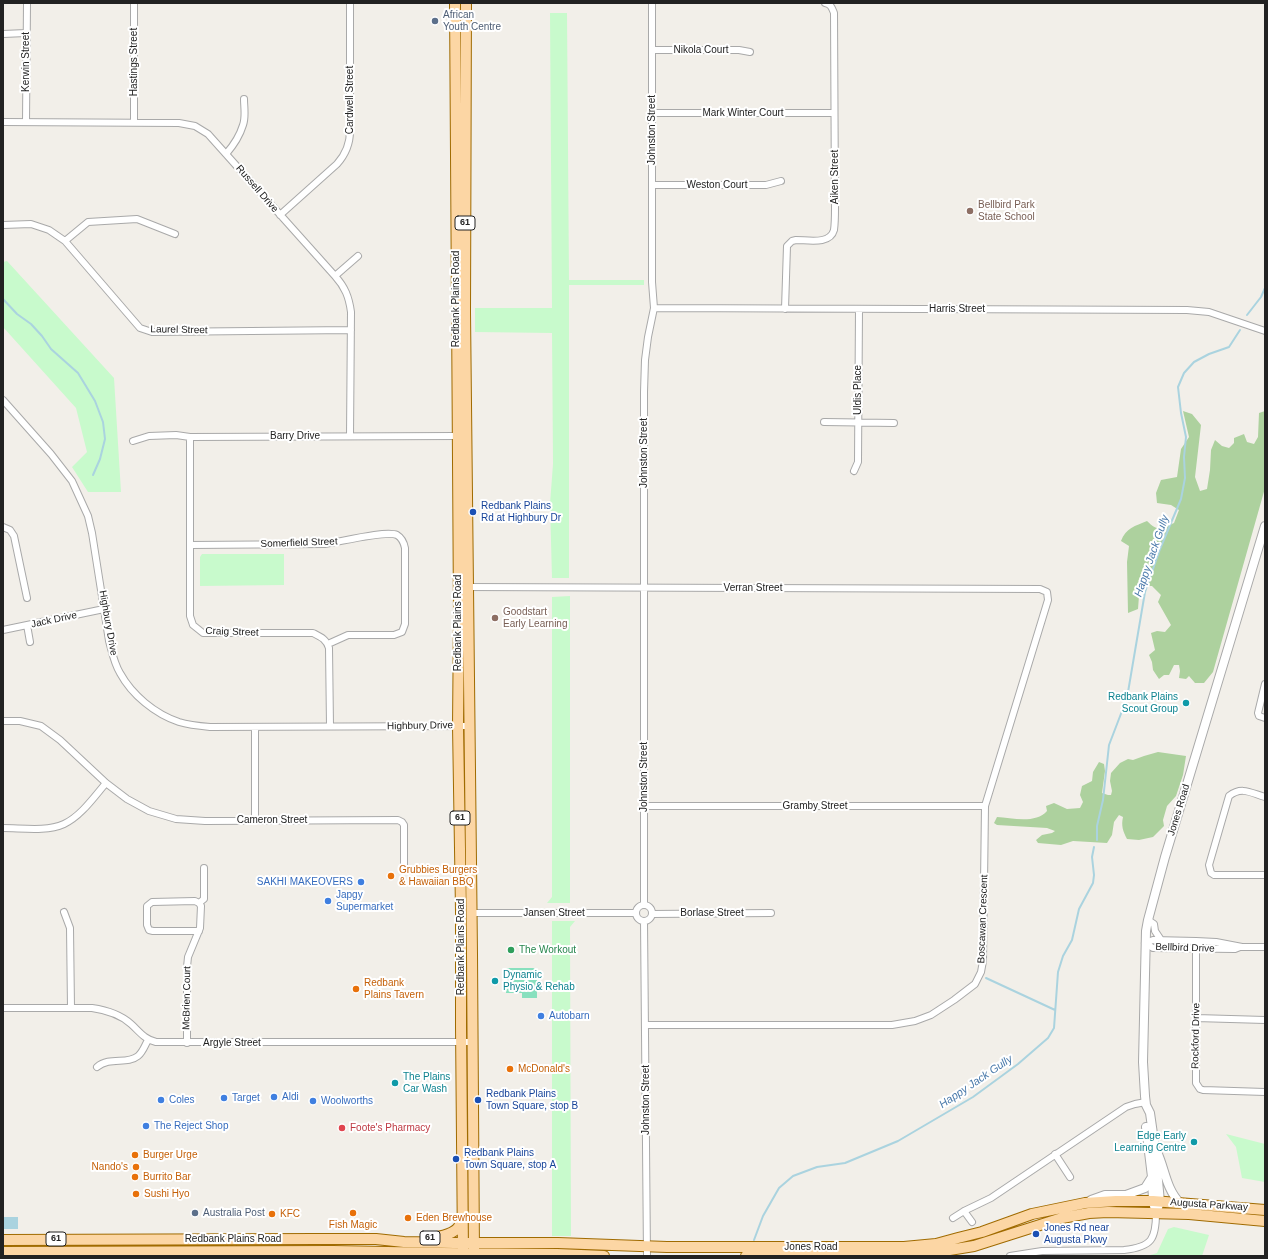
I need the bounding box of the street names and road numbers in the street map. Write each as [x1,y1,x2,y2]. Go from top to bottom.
street label: Hastings Street [128,28,140,96]
street label: Kerwin Street [20,32,32,92]
street label: Nikola Court [673,44,729,56]
street label: Cardwell Street [344,66,356,134]
street label: Johnston Street [646,95,658,165]
street label: Mark Winter Court [702,107,784,119]
street label: Aiken Street [829,150,841,204]
street label: Russell Drive [233,163,281,215]
street label: Weston Court [687,179,747,191]
road number: 61 [455,216,475,230]
street label: Redbank Plains Road [450,251,462,347]
street label: Harris Street [929,303,985,315]
street label: Laurel Street [150,324,208,336]
street label: Uldis Place [852,365,864,415]
street label: Johnston Street [638,418,650,488]
street label: Barry Drive [270,430,320,442]
street label: Somerfield Street [260,536,338,550]
street label: Redbank Plains Road [452,575,464,671]
street label: Verran Street [724,582,782,594]
street label: Highbury Drive [96,589,120,657]
street label: Jack Drive [30,609,78,631]
street label: Craig Street [205,625,259,639]
street label: Highbury Drive [387,719,453,733]
street label: Johnston Street [638,742,650,812]
street label: Jones Road [1165,783,1193,837]
street label: Gramby Street [782,800,848,812]
road number: 61 [450,811,470,825]
street label: Cameron Street [237,814,307,826]
street label: Boscawan Crescent [975,874,991,964]
street label: Redbank Plains Road [455,899,467,995]
street label: Jansen Street [523,907,585,919]
street label: Borlase Street [680,907,744,919]
street label: Bellbird Drive [1155,941,1215,955]
street label: McBrien Court [180,966,194,1030]
street label: Rockford Drive [1189,1003,1203,1069]
street label: Argyle Street [203,1037,261,1049]
street label: Johnston Street [640,1065,652,1135]
street label: Augusta Parkway [1170,1196,1248,1214]
road number: 61 [420,1231,440,1245]
road number: 61 [46,1232,66,1246]
street label: Redbank Plains Road [185,1233,281,1245]
street label: Jones Road [784,1241,838,1253]

